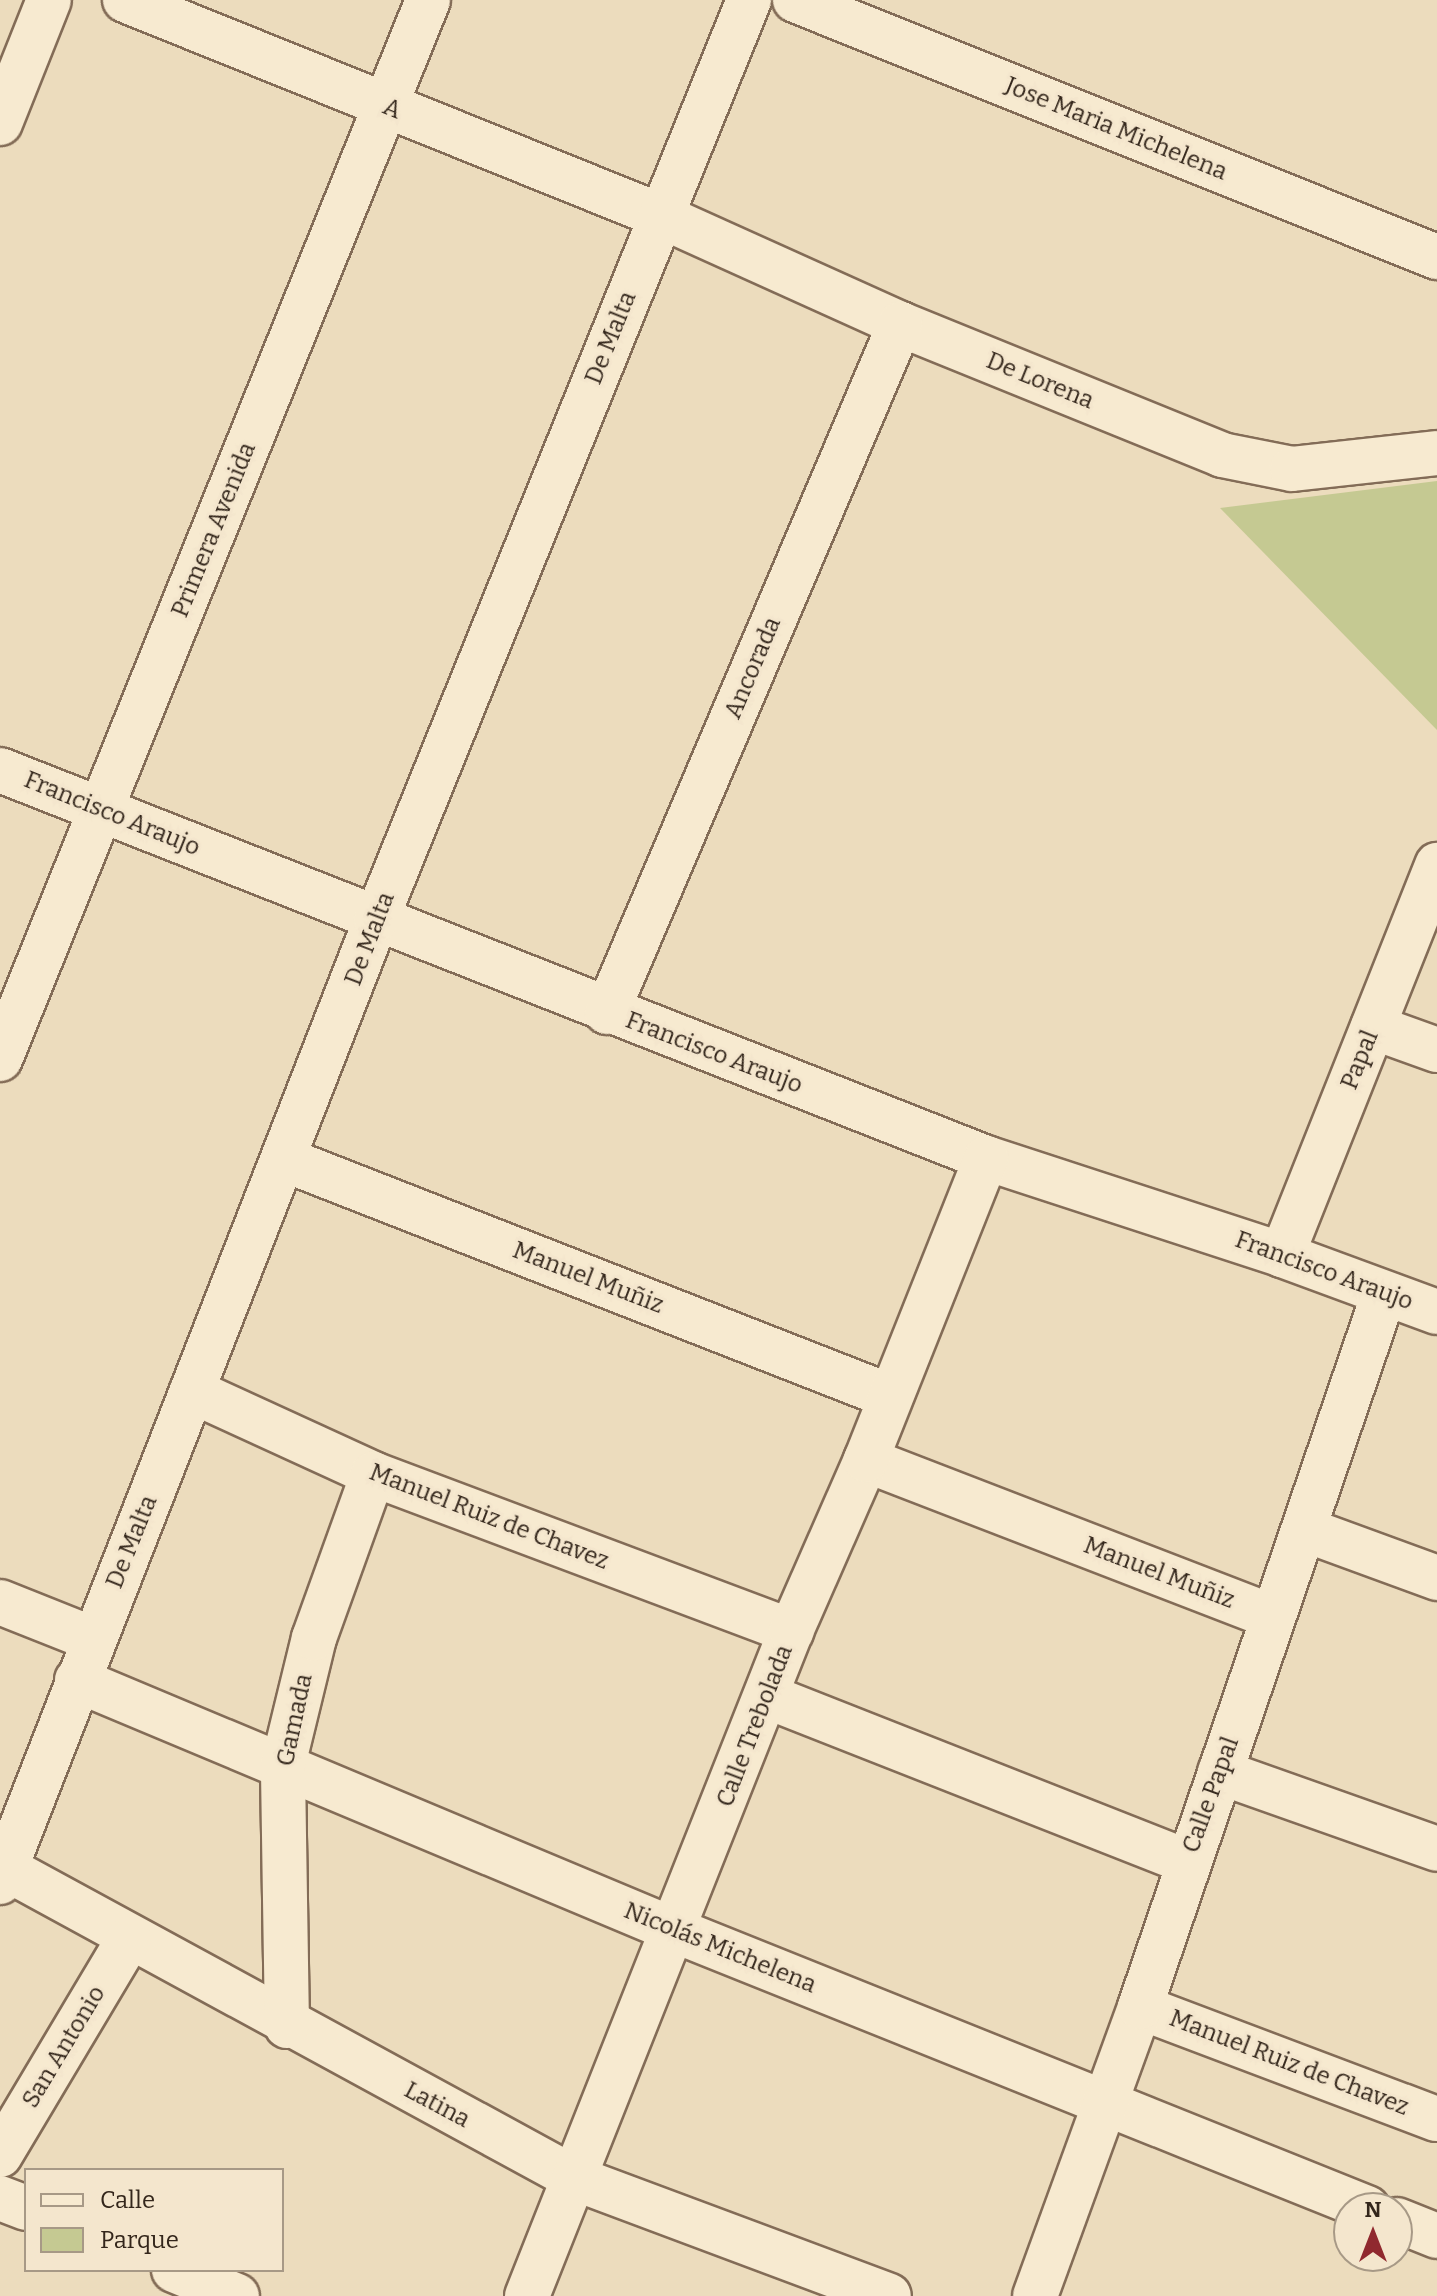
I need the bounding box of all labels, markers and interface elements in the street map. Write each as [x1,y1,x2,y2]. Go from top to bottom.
street label: Jose Maria Michelena [1001,71,1231,187]
street label: A [379,92,405,126]
street label: De Malta [579,287,643,389]
street label: De Lorena [982,346,1098,416]
street label: Primera Avenida [166,438,262,622]
street label: Ancorada [719,613,787,723]
street label: Francisco Araujo [20,766,204,862]
street label: De Malta [339,888,401,990]
street label: Francisco Araujo [622,1006,806,1100]
street label: Papal [1335,1026,1385,1094]
street label: Francisco Araujo [1231,1225,1417,1317]
street label: Manuel Muñiz [509,1236,667,1320]
street label: Manuel Ruiz de Chavez [365,1458,613,1576]
street label: De Malta [100,1491,164,1593]
street label: Manuel Muñiz [1080,1531,1238,1615]
street label: Calle Trebolada [711,1641,799,1811]
street label: Gamada [271,1671,319,1769]
street label: Calle Papal [1177,1733,1245,1857]
street label: Nicolás Michelena [620,1896,820,2000]
street label: San Antonio [16,1981,112,2113]
street label: Manuel Ruiz de Chavez [1165,2004,1413,2122]
street label: Latina [399,2076,475,2134]
legend [24,2168,284,2272]
text: Calle [100,2186,155,2214]
north arrow [1333,2192,1413,2272]
text: N [1365,2196,1381,2223]
text: Parque [100,2226,179,2254]

